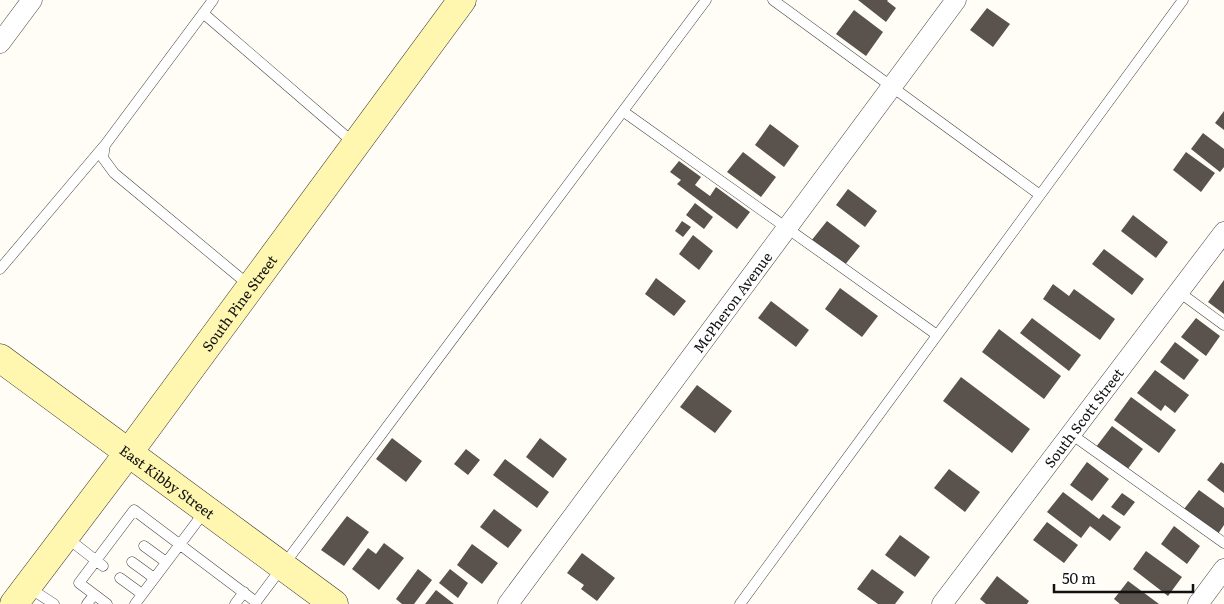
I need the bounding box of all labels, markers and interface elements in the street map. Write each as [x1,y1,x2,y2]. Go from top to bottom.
street label: McPheron Avenue [688,247,776,357]
street label: South Pine Street [197,250,281,355]
street label: South Scott Street [1039,363,1128,471]
street label: East Kibby Street [116,440,219,523]
scale bar [1054,562,1193,594]
text: 50 m [1062,566,1096,589]

